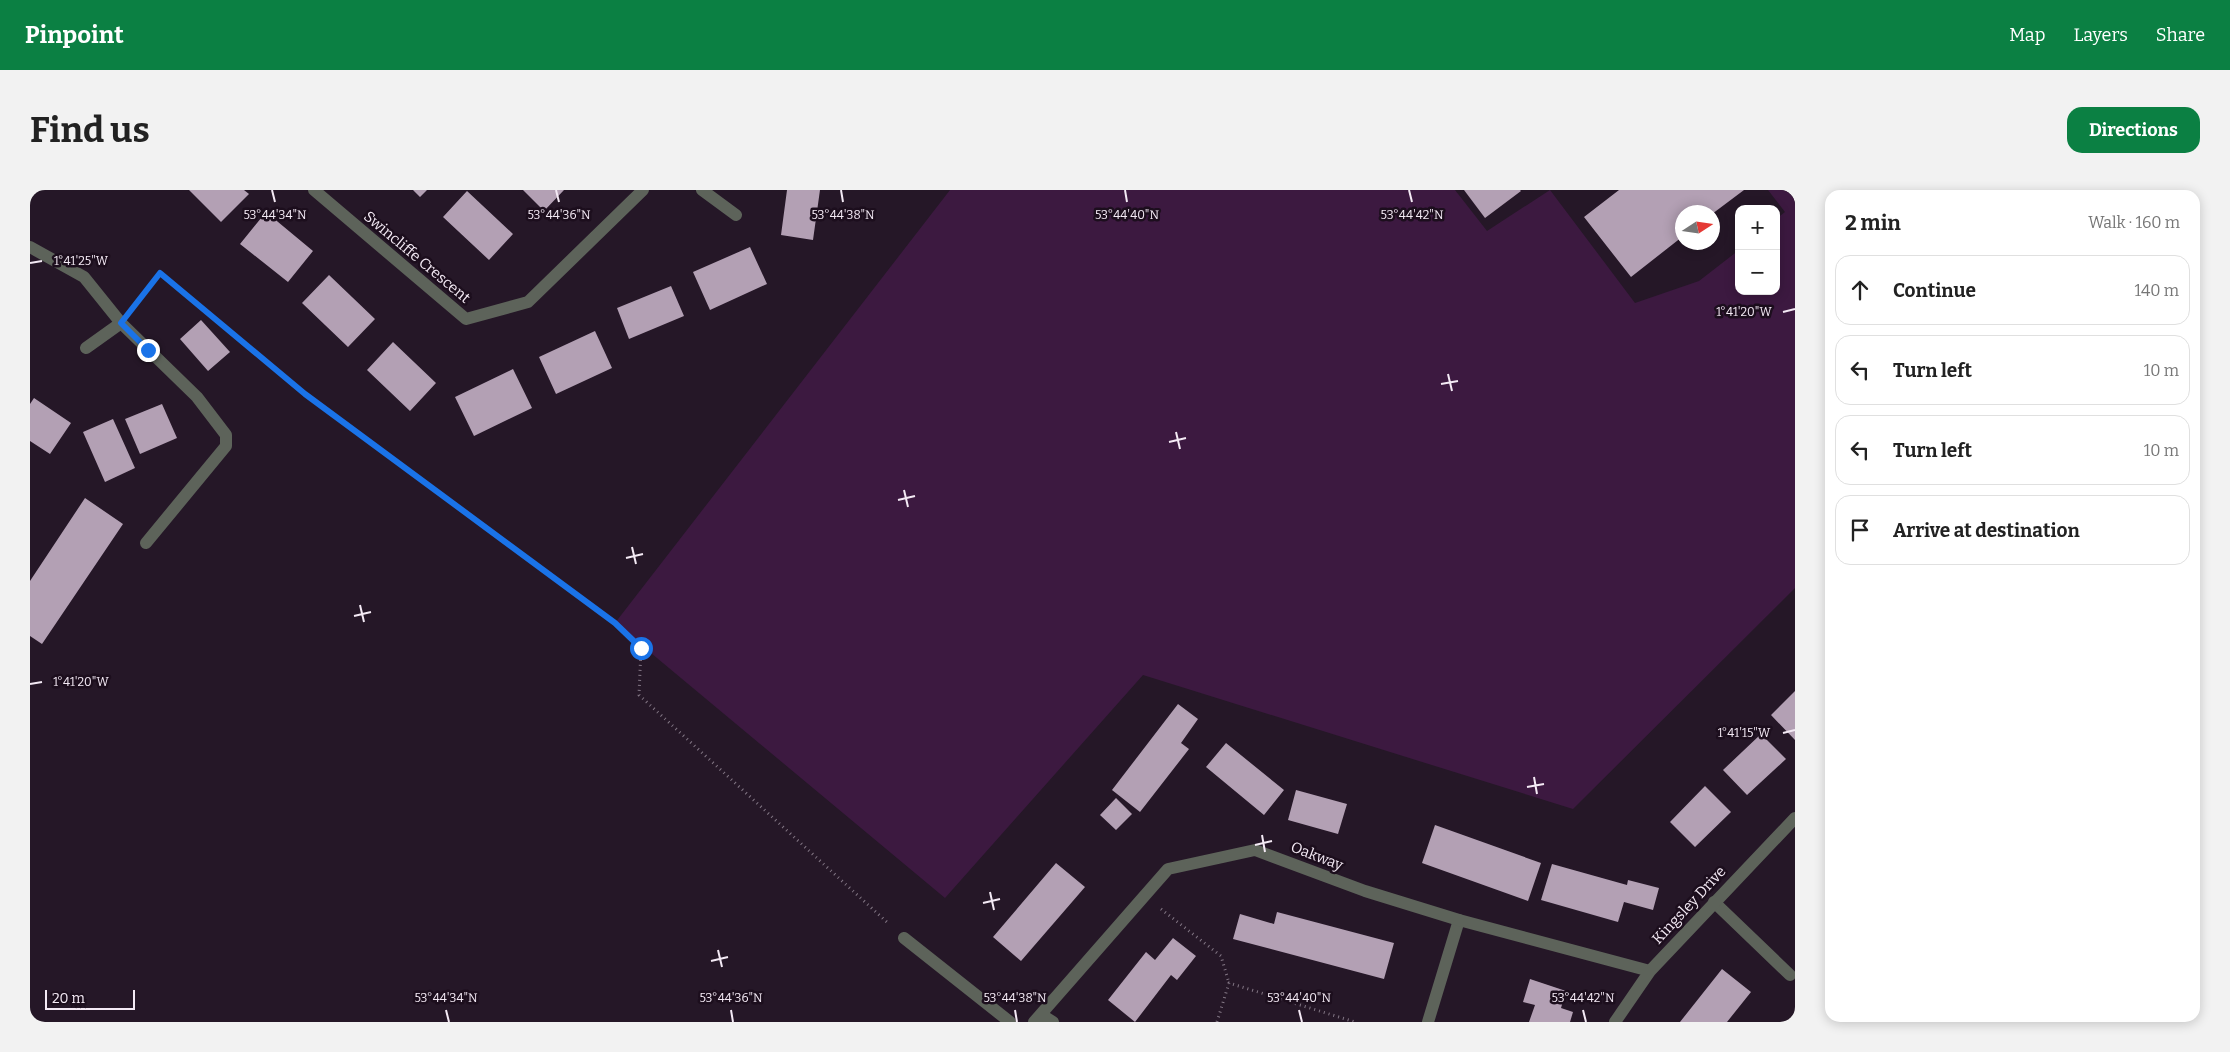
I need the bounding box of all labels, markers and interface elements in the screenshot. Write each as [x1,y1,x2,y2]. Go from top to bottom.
text: Pinpoint [25,21,124,49]
text: Map [2009,24,2045,46]
text: Layers [2073,24,2128,46]
text: Share [2156,24,2205,46]
button: Directions [2067,107,2200,153]
text: Find us [30,109,150,151]
north arrow [1675,205,1720,250]
map controls [1735,205,1780,295]
button: + [1735,205,1780,250]
street label: Swincliffe Crescent [360,207,474,307]
text: 53°44'34"N [243,208,307,222]
text: 53°44'36"N [527,208,591,222]
text: 53°44'38"N [811,208,875,222]
text: 53°44'40"N [1095,208,1159,222]
text: 53°44'42"N [1381,208,1444,222]
text: 2 min [1845,210,1901,236]
text: Walk · 160 m [2088,213,2180,232]
button: − [1735,250,1780,295]
text: 1°41'25"W [54,254,109,268]
icon: ahead [1846,276,1874,304]
text: Continue [1893,279,1976,302]
text: 140 m [2134,281,2179,300]
text: 1°41'20"W [1716,305,1772,319]
route end [137,339,160,362]
icon: left [1846,356,1874,384]
text: Turn left [1893,359,1972,382]
text: 10 m [2144,361,2179,380]
icon: left [1846,436,1874,464]
text: Turn left [1893,439,1972,462]
text: 10 m [2144,441,2179,460]
icon: arrive [1846,516,1874,544]
text: Arrive at destination [1893,519,2080,542]
route start [630,637,653,660]
text: 1°41'20"W [53,675,109,689]
text: 1°41'15"W [1718,726,1771,740]
street label: Oakway [1288,838,1346,874]
street label: Kingsley Drive [1648,862,1730,948]
scale bar [45,987,135,1010]
text: 20 m [52,990,85,1007]
text: 53°44'34"N [414,991,478,1005]
text: 53°44'36"N [699,991,763,1005]
text: 53°44'38"N [983,991,1047,1005]
text: 53°44'40"N [1267,991,1331,1005]
text: 53°44'42"N [1552,991,1615,1005]

